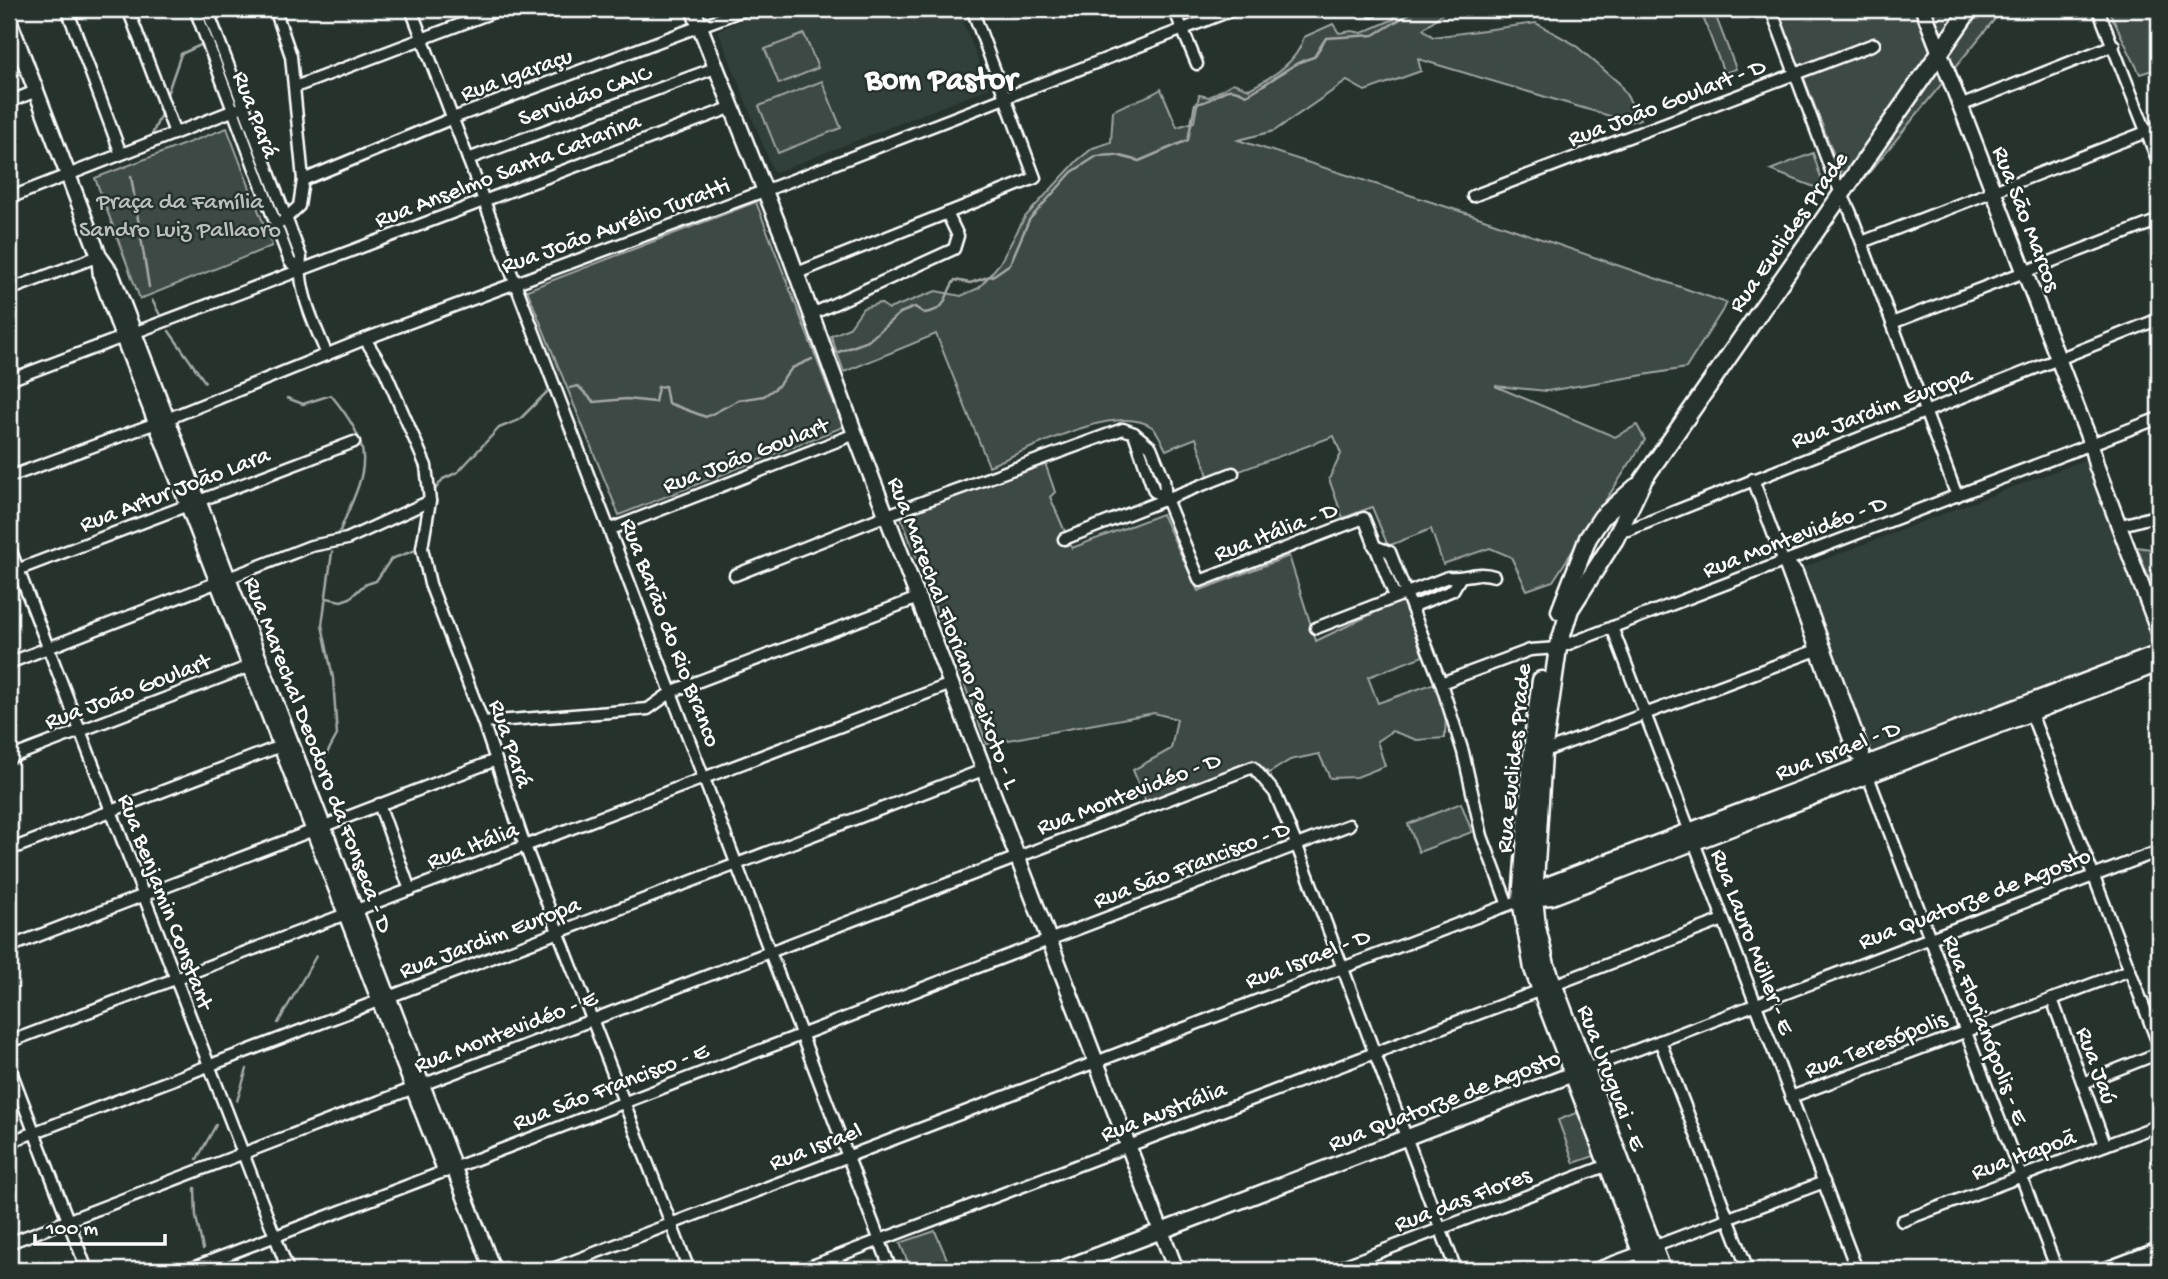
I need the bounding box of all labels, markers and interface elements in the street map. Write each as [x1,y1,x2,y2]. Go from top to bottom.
street label: Rua Igaraçu [457,43,577,110]
street label: Rua João Goulart - D [1564,53,1771,155]
street label: Servidão CAIC [515,59,657,135]
district label: Bom Pastor [864,63,1020,101]
street label: Rua Pará [224,67,284,164]
street label: Rua Anselmo Santa Catarina [371,108,646,236]
street label: Rua São Marcos [1984,142,2066,297]
street label: Rua Euclides Prade [1723,146,1857,319]
street label: Rua João Aurélio Turatti [498,172,735,282]
park label: Praça da Família Sandro Luiz Pallaoro [79,189,281,246]
street label: Rua Jardim Europa [1788,361,1978,457]
street label: Rua João Goulart [659,412,835,502]
street label: Rua Artur João Lara [76,441,275,541]
street label: Rua Marechal Floriano Peixoto - L [879,473,1025,794]
street label: Rua Montevidéo - D [1699,490,1892,587]
street label: Rua Itália - D [1210,496,1343,570]
street label: Rua Barão do Rio Branco [612,515,726,752]
street label: Rua Marechal Deodoro da Fonseca - D [235,573,398,938]
street label: Rua João Goulart [41,648,217,738]
street label: Rua Euclides Prade [1491,662,1540,854]
street label: Rua Pará [480,696,537,793]
street label: Rua Israel - D [1772,715,1905,789]
street label: Rua Montevidéo - D [1033,747,1226,844]
street label: Rua Benjamin Constant [109,790,219,1016]
street label: Rua São Francisco - D [1090,815,1295,917]
street label: Rua Itália [423,816,524,878]
street label: Rua Quatorze de Agosto [1855,843,2095,958]
street label: Rua Lauro Müller - E [1702,846,1800,1040]
street label: Rua Jardim Europa [396,891,586,987]
street label: Rua Israel - D [1242,923,1375,997]
street label: Rua Florianópolis - E [1934,931,2034,1130]
street label: Rua Montevidéo - E [410,985,603,1082]
street label: Rua Uruguai - E [1569,1001,1651,1156]
street label: Rua Teresópolis [1801,1005,1953,1087]
street label: Rua Jaú [2067,1024,2122,1109]
street label: Rua São Francisco - E [509,1037,714,1139]
street label: Rua Quatorze de Agosto [1325,1045,1565,1160]
street label: Rua Austrália [1097,1076,1232,1151]
street label: Rua Israel [766,1117,867,1179]
street label: Rua Itapoã [1968,1124,2081,1189]
street label: Rua das Flores [1391,1161,1537,1241]
scale bar [35,1202,164,1246]
text: 100 m [45,1218,98,1243]

